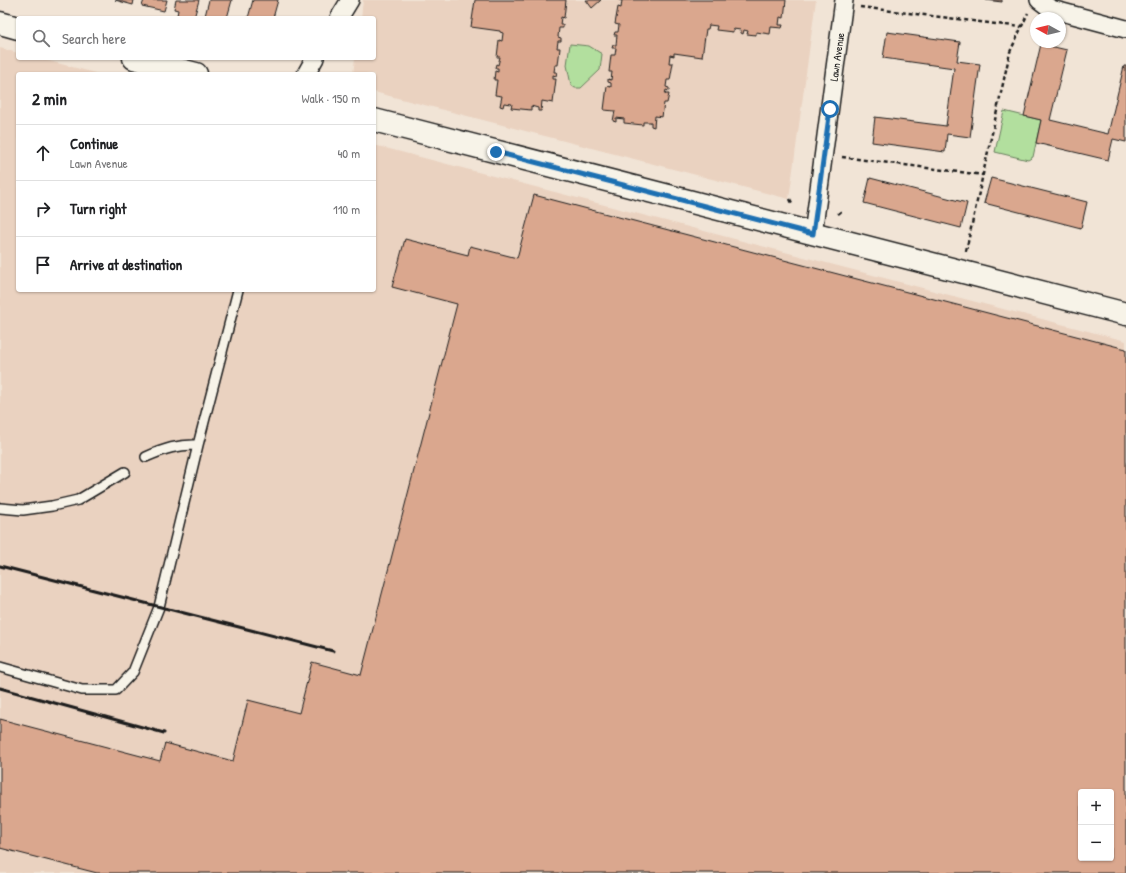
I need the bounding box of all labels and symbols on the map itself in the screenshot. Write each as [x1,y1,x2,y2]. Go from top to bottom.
north arrow [1030,12,1066,48]
street label: Lawn Avenue [827,31,847,82]
route start [821,100,839,118]
route end [487,143,505,161]

